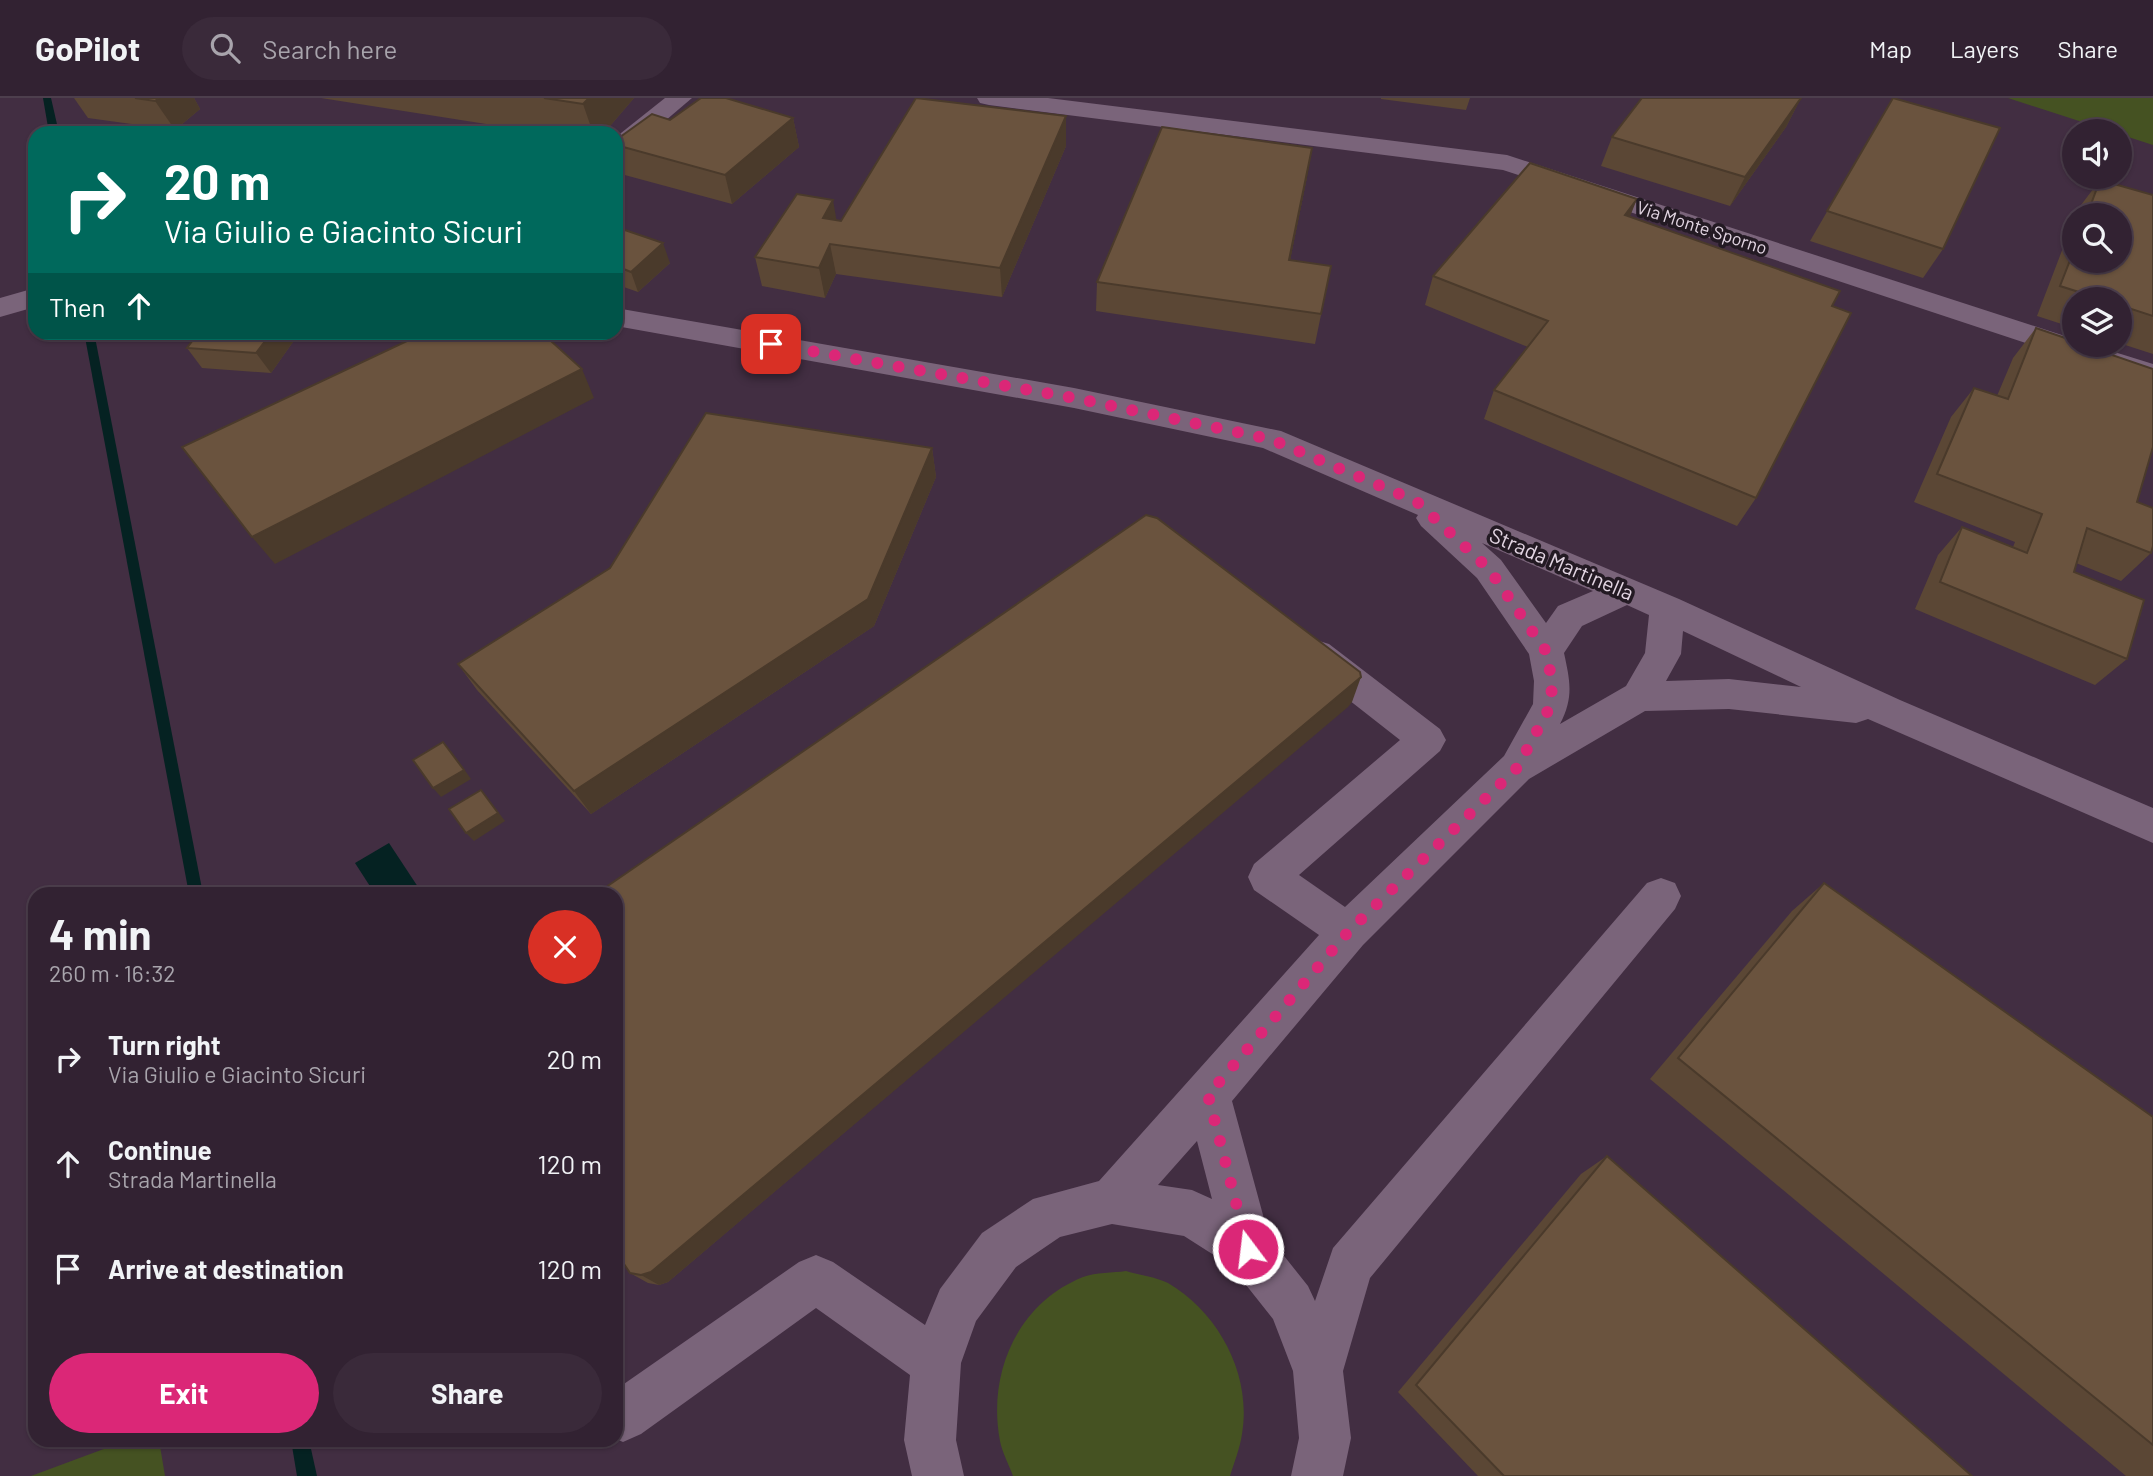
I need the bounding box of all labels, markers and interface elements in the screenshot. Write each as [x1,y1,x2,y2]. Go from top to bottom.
search box [182,17,672,80]
text: GoPilot [35,28,140,68]
icon: search [206,29,244,67]
text: Search here [262,33,397,64]
text: Map [1869,34,1912,63]
text: Layers [1950,34,2019,63]
text: Share [2057,34,2118,63]
map controls [2062,119,2132,357]
button: sound [2062,119,2132,189]
text: 20 m [164,151,270,210]
icon: right [49,154,140,245]
street label: Via Monte Sporno [1634,196,1770,258]
button: search [2062,203,2132,273]
text: Via Giulio e Giacinto Sicuri [164,211,523,249]
icon: ahead [120,287,158,325]
button: layers [2062,287,2132,357]
text: Then [49,291,106,322]
pin [741,314,801,374]
icon: arrive [752,325,790,363]
street label: Strada Martinella [1486,521,1638,605]
text: 4 min [49,908,152,958]
button: close [528,910,602,984]
text: 260 m · 16:32 [49,959,176,987]
text: Turn right [108,1029,221,1060]
icon: right [49,1040,87,1078]
text: 20 m [547,1043,602,1074]
text: Via Giulio e Giacinto Sicuri [108,1060,366,1088]
text: Continue [108,1134,212,1165]
icon: ahead [49,1145,87,1183]
text: 120 m [538,1148,602,1179]
text: Strada Martinella [108,1165,277,1193]
position arrow [1211,1212,1285,1286]
icon: arrive [49,1250,87,1288]
text: Arrive at destination [108,1253,344,1284]
text: 120 m [538,1253,602,1284]
button: Exit [49,1353,319,1433]
button: Share [333,1353,602,1433]

